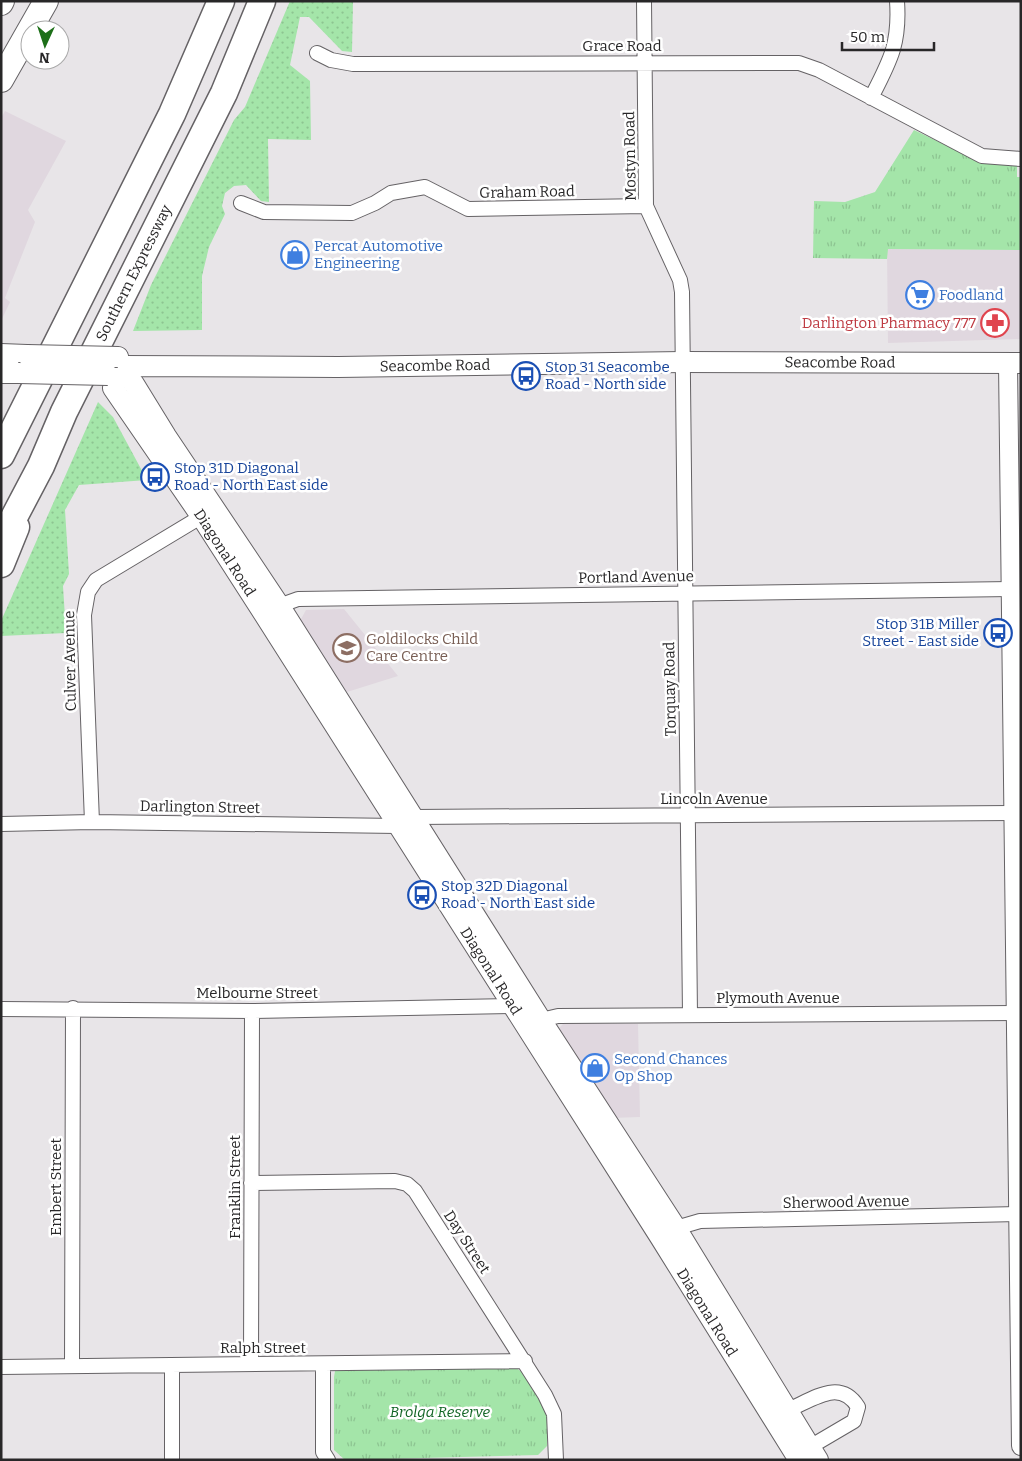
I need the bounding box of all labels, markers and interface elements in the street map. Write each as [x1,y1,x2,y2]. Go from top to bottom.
north arrow [20,20,70,70]
scale bar [842,20,934,52]
text: 50 m [850,28,886,46]
street label: Grace Road [582,37,662,55]
text: N [38,49,50,66]
street label: Mostyn Road [620,111,640,201]
street label: Graham Road [479,182,575,202]
street label: Southern Expressway [92,202,175,344]
place label: Percat Automotive Engineering [314,237,443,272]
shop icon: Percat Automotive Engineering [280,240,310,270]
supermarket icon: Foodland [905,280,935,310]
place label: Foodland [939,286,1004,304]
pharmacy icon: Darlington Pharmacy 777 [980,308,1010,338]
place label: Darlington Pharmacy 777 [802,314,976,332]
street label: Seacombe Road [785,353,896,372]
street label: Seacombe Road [379,356,491,375]
place label: Stop 31 Seacombe Road - North side [545,358,670,393]
bus stop icon: Stop 31 Seacombe Road - North side [511,361,541,391]
place label: Stop 31D Diagonal Road - North East side [174,459,328,494]
bus stop icon: Stop 31D Diagonal Road - North East side [140,462,170,492]
street label: Diagonal Road [190,506,259,600]
street label: Portland Avenue [578,567,694,587]
street label: Culver Avenue [60,610,80,712]
place label: Stop 31B Miller Street - East side [862,615,979,650]
bus stop icon: Stop 31B Miller Street - East side [983,618,1013,648]
place label: Goldilocks Child Care Centre [366,630,478,665]
school or university icon: Goldilocks Child Care Centre [332,633,362,663]
street label: Torquay Road [660,641,680,737]
street label: Lincoln Avenue [660,790,768,808]
street label: Darlington Street [140,797,261,817]
place label: Stop 32D Diagonal Road - North East side [441,877,595,912]
bus stop icon: Stop 32D Diagonal Road - North East side [407,880,437,910]
street label: Diagonal Road [456,924,525,1018]
street label: Melbourne Street [196,984,318,1002]
street label: Plymouth Avenue [716,989,840,1007]
place label: Second Chances Op Shop [614,1050,728,1085]
shop icon: Second Chances Op Shop [580,1053,610,1083]
street label: Franklin Street [226,1134,244,1239]
street label: Embert Street [47,1138,65,1236]
street label: Sherwood Avenue [782,1192,910,1212]
street label: Day Street [440,1207,494,1277]
street label: Diagonal Road [673,1265,741,1360]
street label: Ralph Street [220,1339,306,1357]
park label: Brolga Reserve [390,1403,491,1421]

